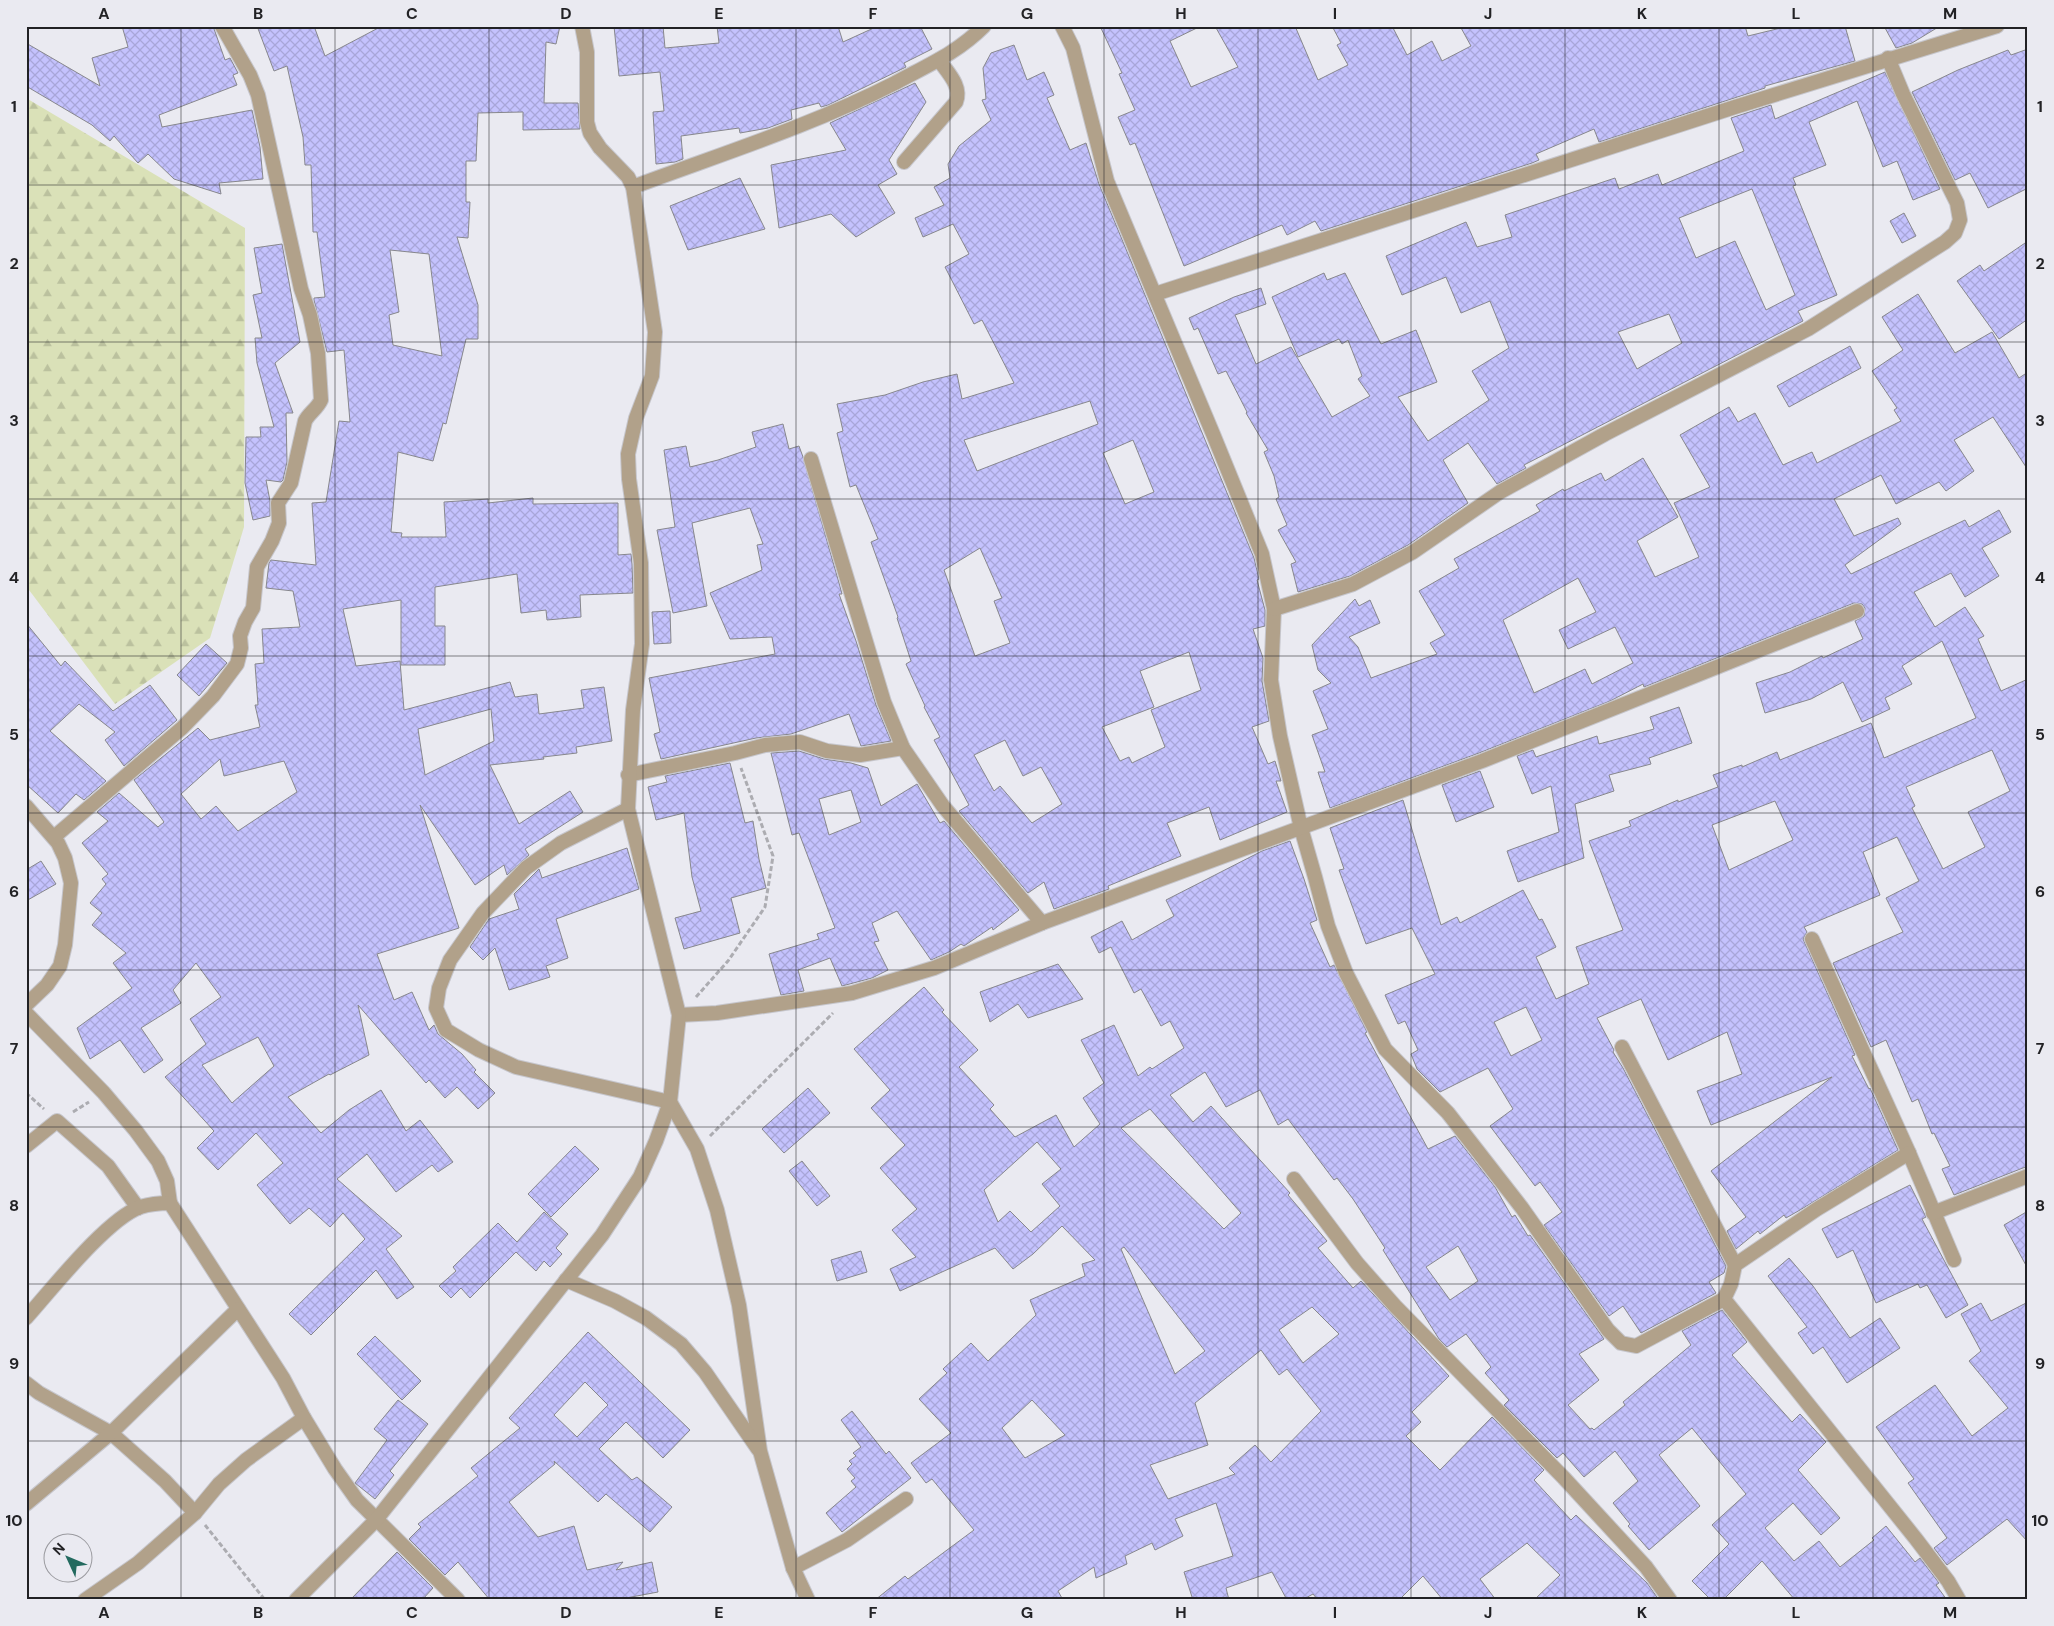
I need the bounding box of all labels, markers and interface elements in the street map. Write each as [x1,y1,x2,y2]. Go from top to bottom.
text: A [98,3,110,24]
text: B [253,3,263,24]
text: C [406,3,418,24]
text: D [560,3,572,24]
text: E [714,3,724,24]
text: F [869,3,878,24]
text: G [1021,3,1033,24]
text: H [1175,3,1187,24]
text: I [1333,3,1337,24]
text: J [1484,3,1492,24]
text: K [1637,3,1648,24]
text: L [1792,3,1801,24]
text: M [1943,3,1957,24]
text: 1 [11,96,17,117]
text: 1 [2037,96,2043,117]
text: 2 [9,253,19,274]
text: 2 [2035,253,2045,274]
text: 3 [9,410,19,431]
text: 3 [2035,410,2045,431]
text: 4 [9,567,19,588]
text: 4 [2035,567,2045,588]
text: 5 [9,724,19,745]
text: 5 [2035,724,2045,745]
text: 6 [9,881,19,902]
text: 6 [2035,881,2045,902]
text: 7 [10,1038,19,1059]
text: 7 [2036,1038,2045,1059]
text: 8 [9,1195,19,1216]
text: 8 [2035,1195,2045,1216]
text: 9 [9,1353,19,1374]
text: 9 [2035,1353,2045,1374]
text: 10 [5,1510,23,1531]
text: 10 [2031,1510,2049,1531]
north arrow [42,1534,92,1584]
text: N [49,1539,69,1559]
text: A [98,1602,110,1623]
text: B [253,1602,263,1623]
text: C [406,1602,418,1623]
text: D [560,1602,572,1623]
text: E [714,1602,724,1623]
text: F [869,1602,878,1623]
text: G [1021,1602,1033,1623]
text: H [1175,1602,1187,1623]
text: I [1333,1602,1337,1623]
text: J [1484,1602,1492,1623]
text: K [1637,1602,1648,1623]
text: L [1792,1602,1801,1623]
text: M [1943,1602,1957,1623]

